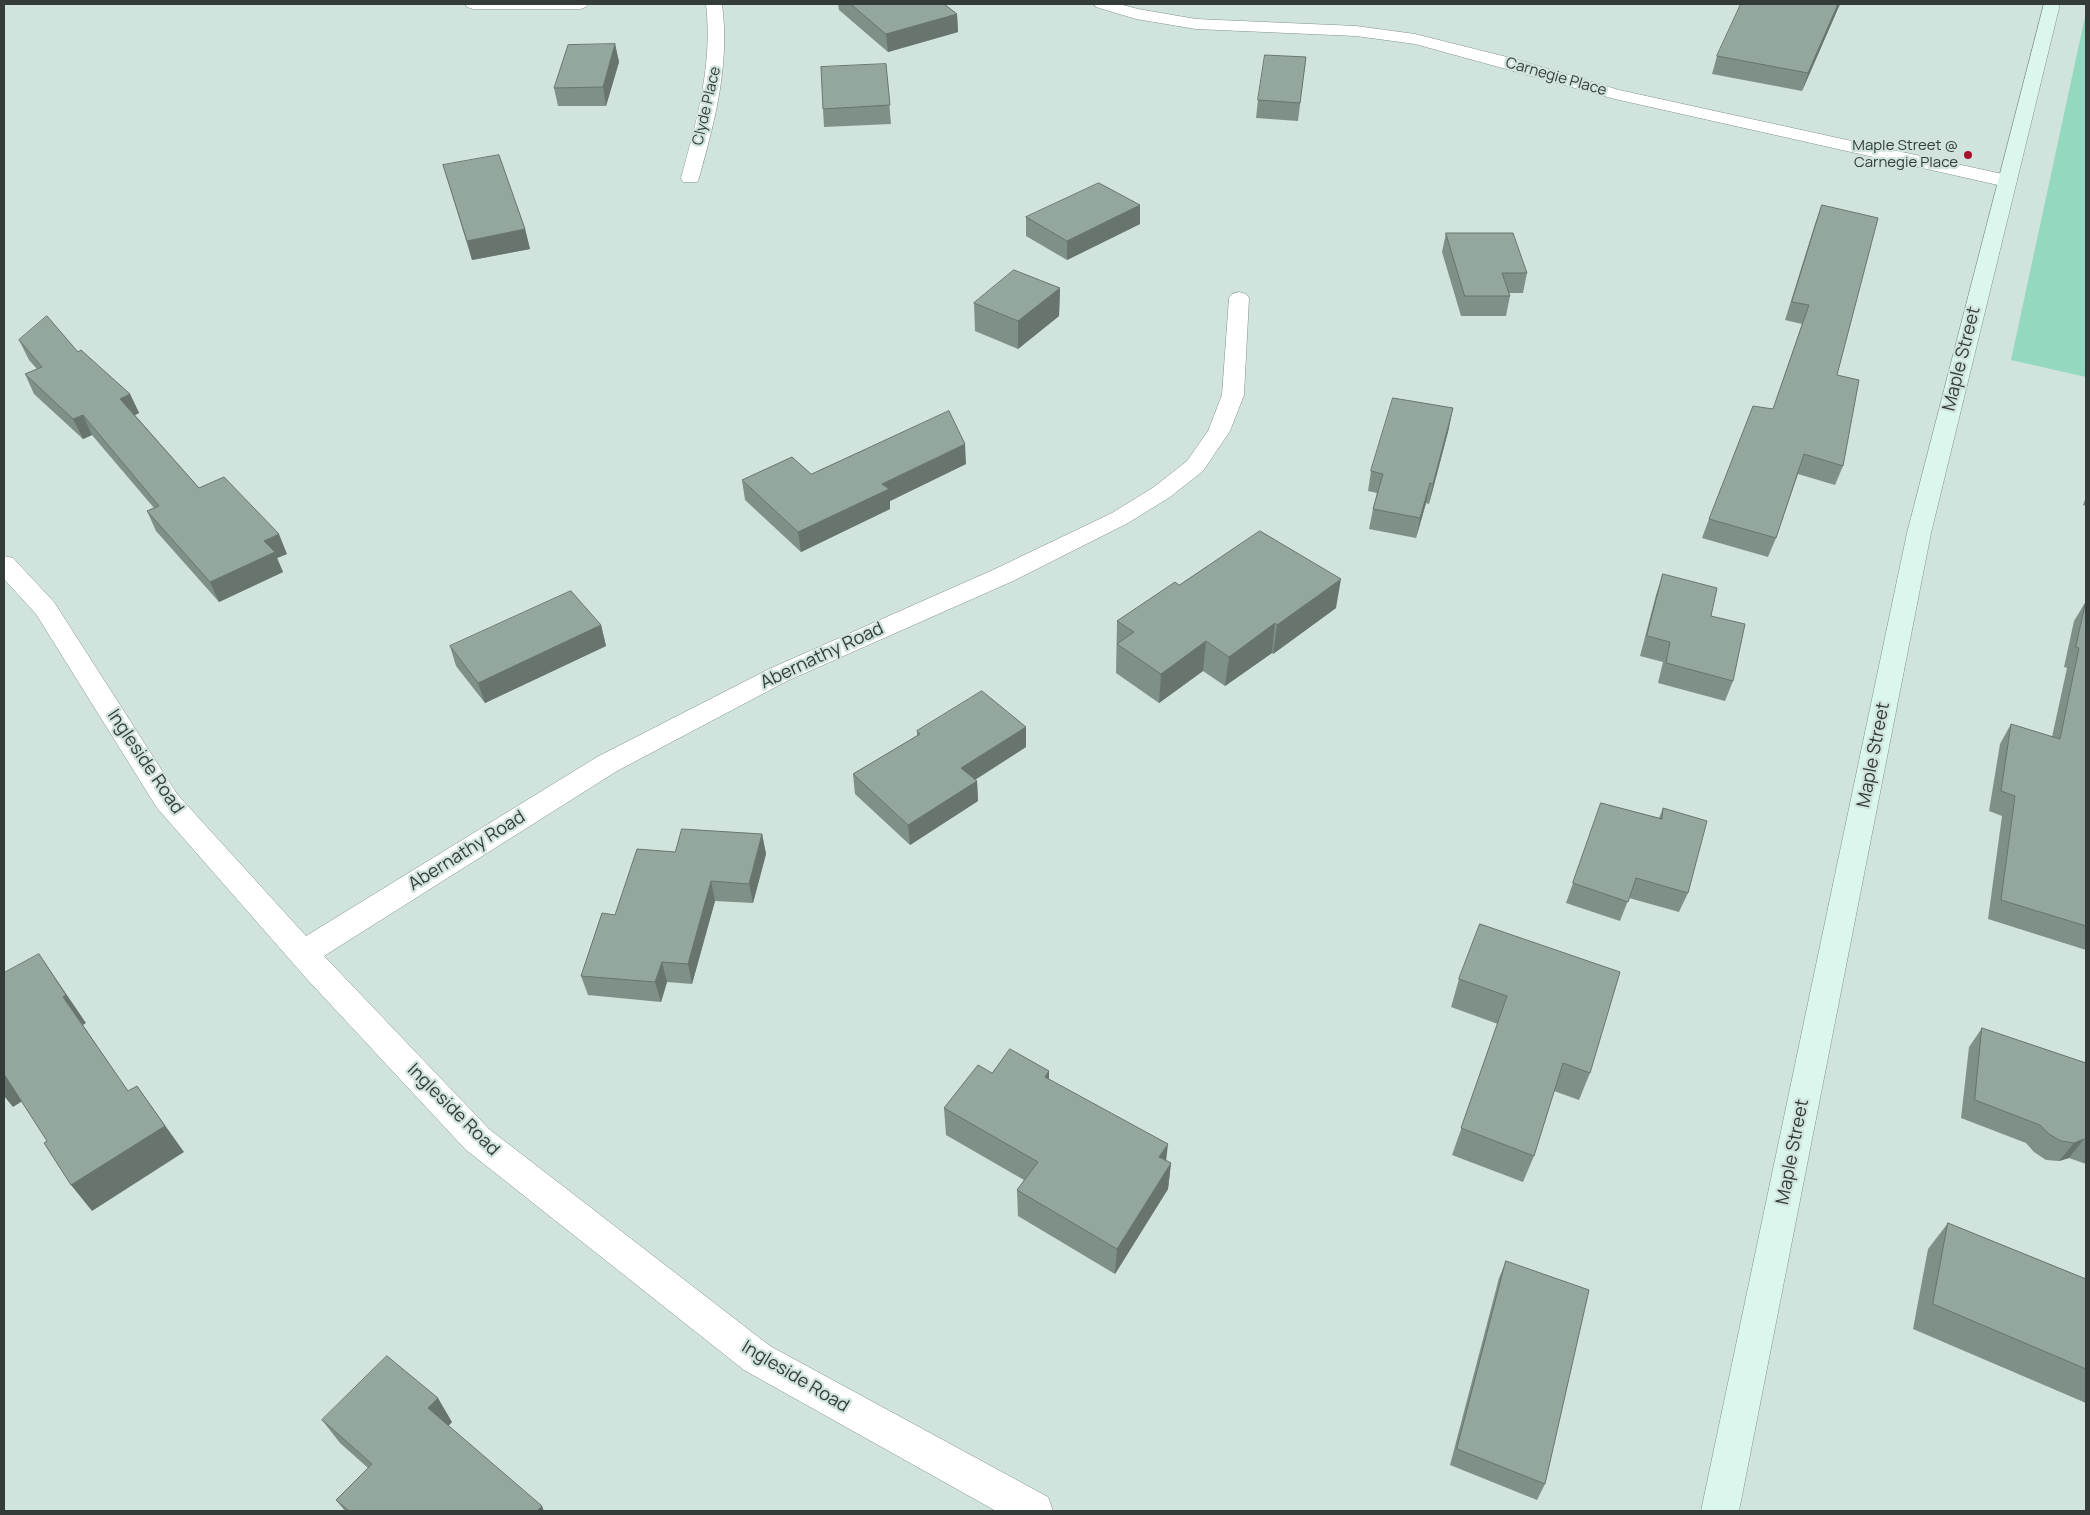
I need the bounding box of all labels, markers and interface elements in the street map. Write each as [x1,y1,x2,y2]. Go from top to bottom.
street label: Carnegie Place [1504,54,1608,100]
street label: Clyde Place [689,65,725,147]
place label: Maple Street @ Carnegie Place [1852,137,1958,172]
marker: Maple Street @ Carnegie Place [1962,149,1974,161]
street label: Maple Street [1939,304,1985,414]
street label: Abernathy Road [757,618,887,694]
street label: Maple Street [1853,700,1895,810]
street label: Ingleside Road [102,706,188,818]
street label: Abernathy Road [405,806,529,896]
street label: Ingleside Road [402,1059,504,1161]
street label: Maple Street [1772,1097,1814,1207]
street label: Ingleside Road [737,1336,853,1418]

